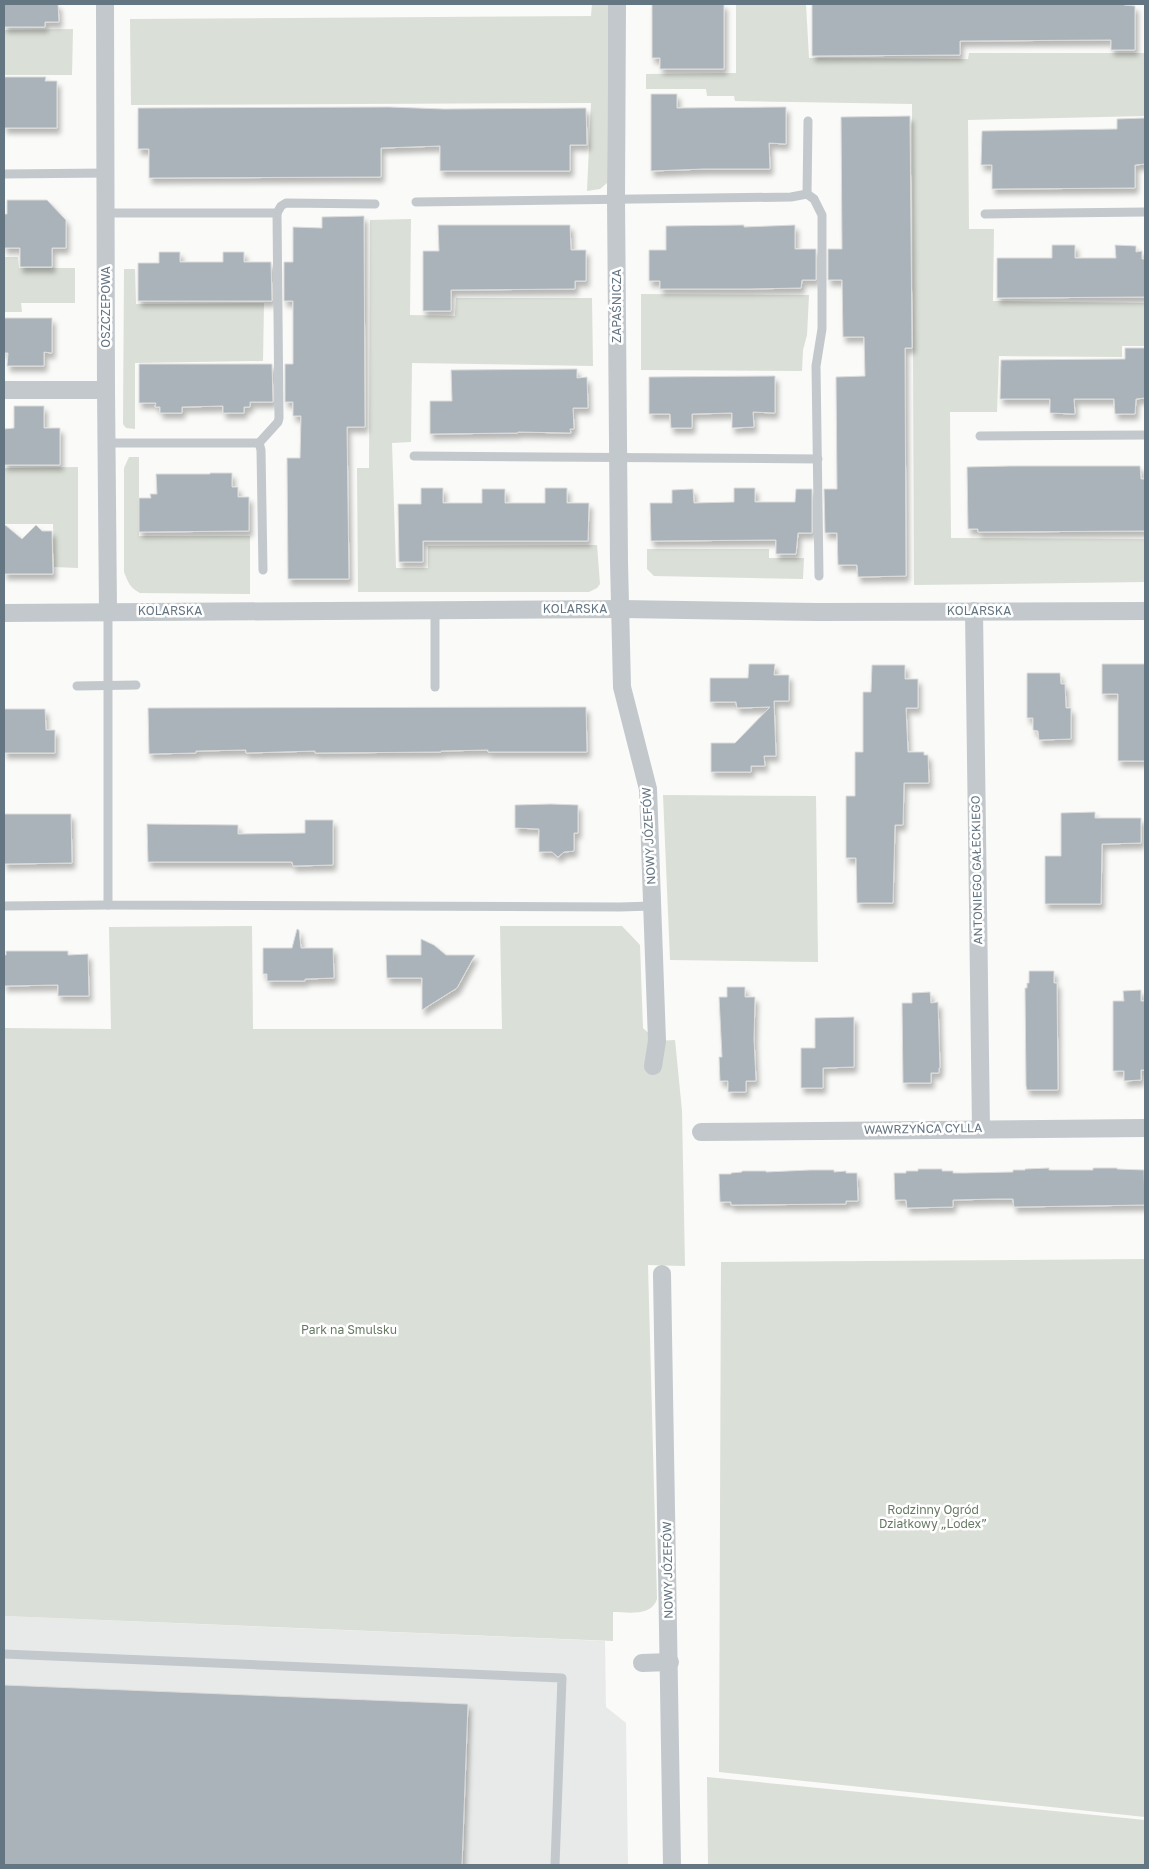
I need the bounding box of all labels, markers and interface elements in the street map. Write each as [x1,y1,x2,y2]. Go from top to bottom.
street label: OSZCZEPOWA [98,266,113,348]
street label: ZAPAŚNICZA [609,269,624,343]
street label: KOLARSKA [543,601,607,616]
street label: KOLARSKA [138,603,202,618]
street label: KOLARSKA [947,603,1011,618]
street label: NOWY JÓZEFÓW [638,786,659,885]
street label: ANTONIEGO GAŁECKIEGO [968,795,985,945]
street label: WAWRZYŃCA CYLLA [864,1120,982,1137]
park label: Park na Smulsku [301,1322,397,1337]
park label: Rodzinny Ogród Działkowy „Lodex” [879,1502,987,1531]
street label: NOWY JÓZEFÓW [659,1521,676,1619]

